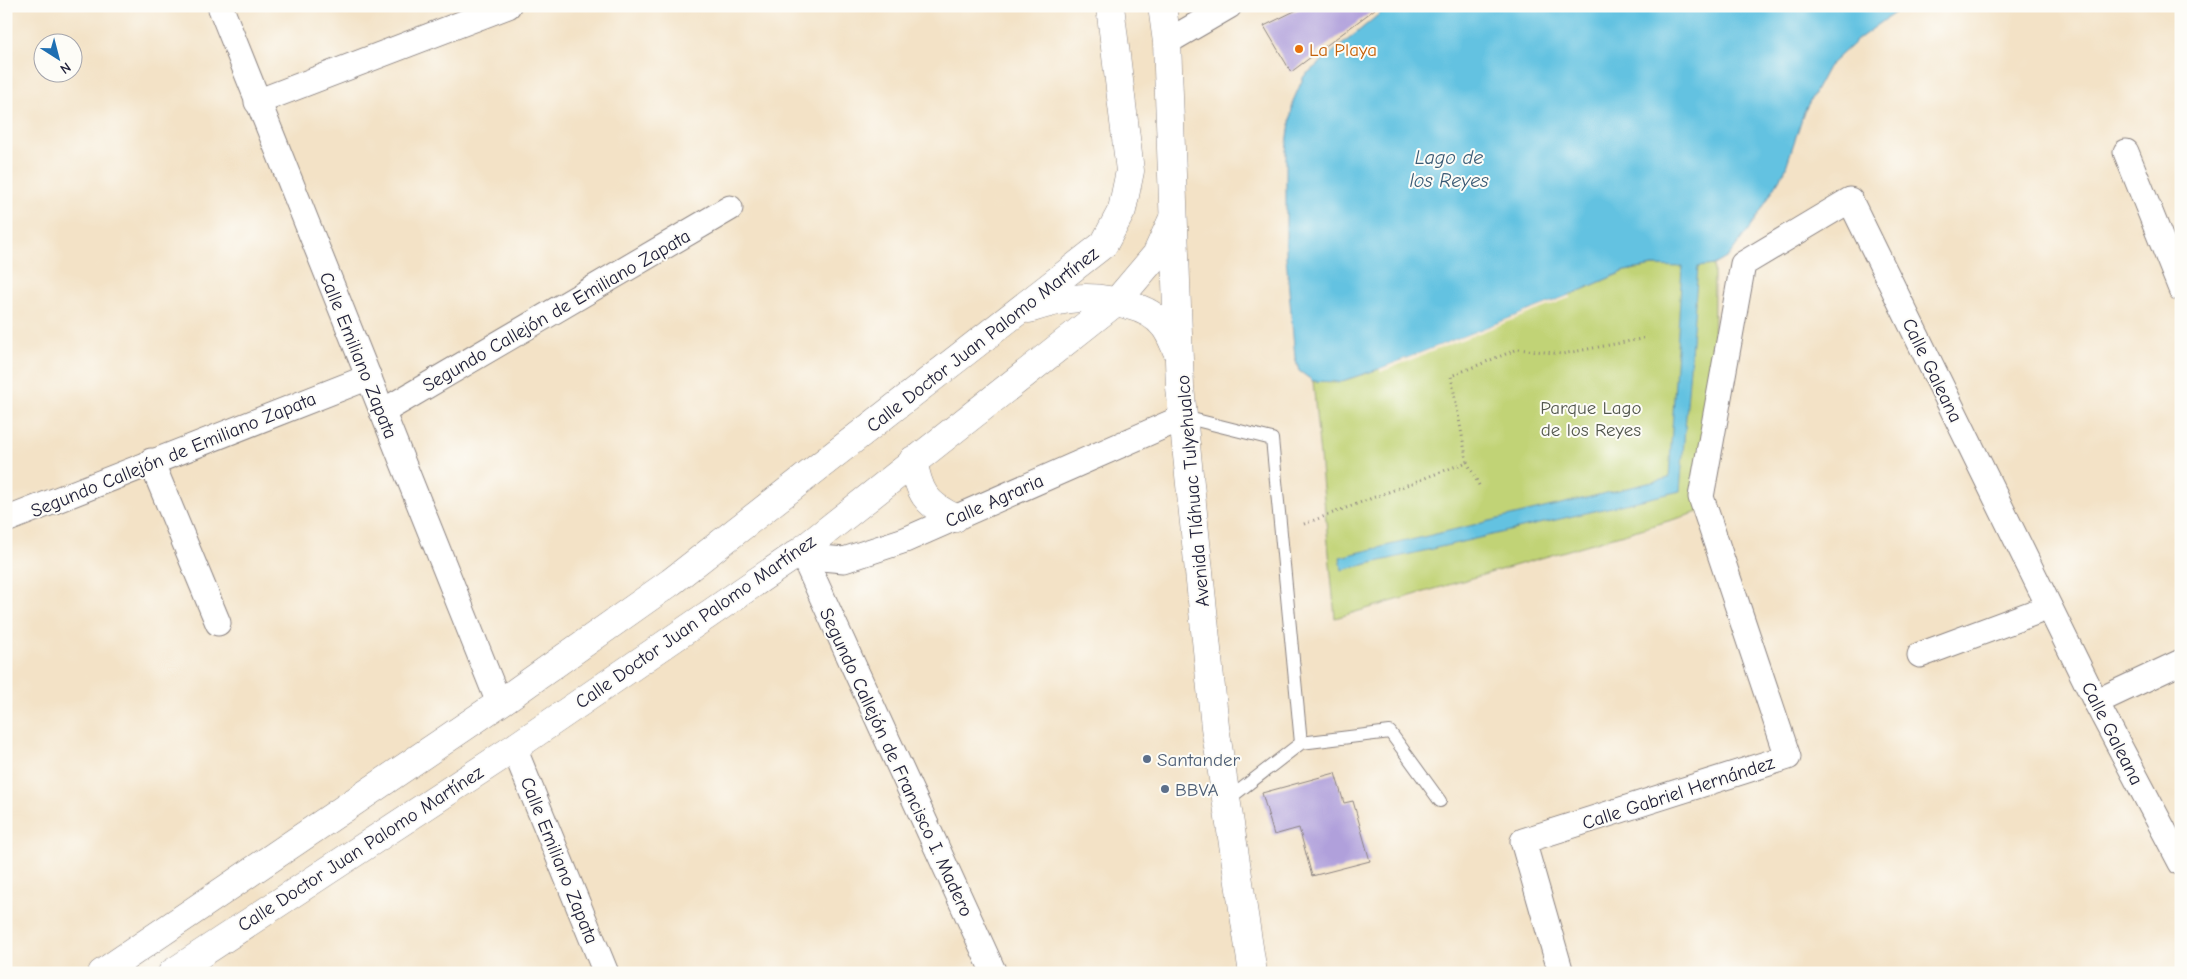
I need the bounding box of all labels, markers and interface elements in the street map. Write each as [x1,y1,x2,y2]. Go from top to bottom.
north arrow [32,32,82,82]
place label: La Playa [1309,39,1377,61]
marker: La Playa [1293,43,1305,55]
text: N [57,59,74,78]
water label: Lago de los Reyes [1409,146,1489,192]
street label: Segundo Callejón de Emiliano Zapata [419,225,694,397]
street label: Calle Doctor Juan Palomo Martínez [862,242,1103,437]
street label: Calle Emiliano Zapata [315,269,402,442]
street label: Calle Galeana [1897,315,1967,426]
street label: Avenida Tláhuac Tulyehualco [1172,374,1214,608]
street label: Segundo Callejón de Emiliano Zapata [28,388,319,522]
park label: Parque Lago de los Reyes [1540,397,1642,441]
street label: Calle Agraria [942,469,1047,532]
street label: Calle Doctor Juan Palomo Martínez [571,530,820,713]
street label: Segundo Callejón de Francisco I. Madero [815,605,977,920]
street label: Calle Galeana [2077,678,2148,789]
place label: Santander [1157,749,1241,771]
street label: Calle Gabriel Hernández [1580,751,1777,834]
marker: Santander [1141,753,1153,765]
street label: Calle Doctor Juan Palomo Martínez [234,761,487,936]
street label: Calle Emiliano Zapata [516,774,603,947]
place label: BBVA [1175,779,1219,801]
marker: BBVA [1159,783,1171,795]

